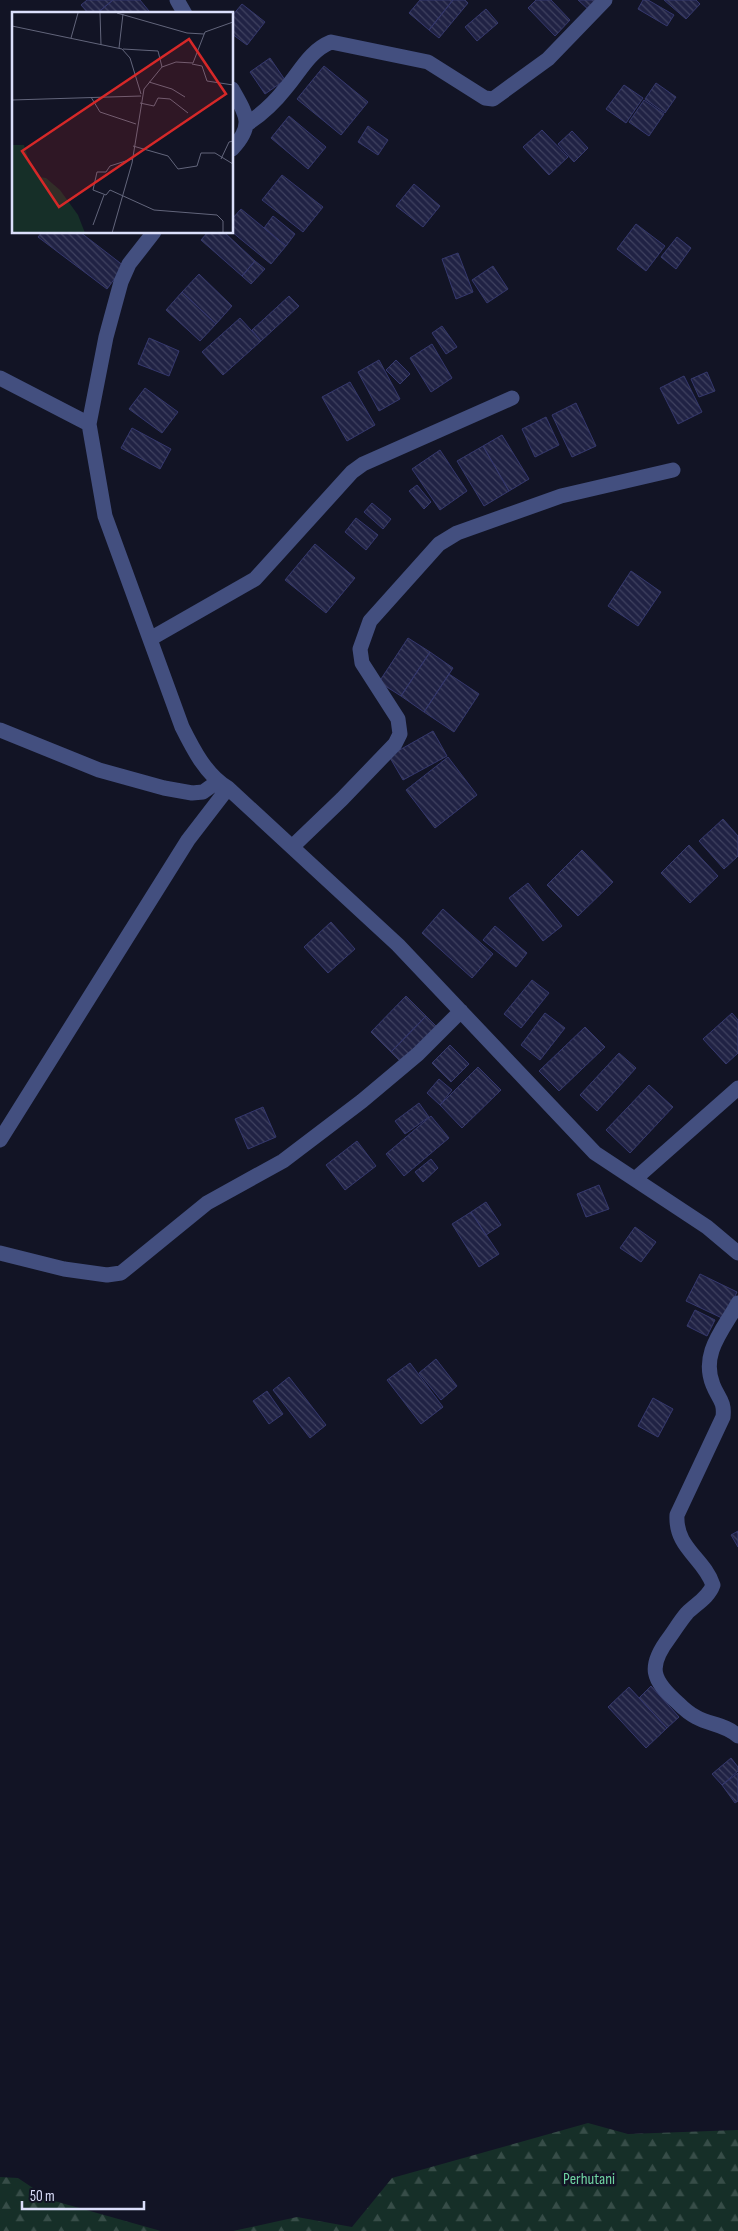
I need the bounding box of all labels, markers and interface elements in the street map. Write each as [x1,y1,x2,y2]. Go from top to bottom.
inset map [12,12,234,234]
park label: Perhutani [563,2170,615,2189]
scale bar [22,2178,145,2210]
text: 50 m [30,2187,55,2206]

